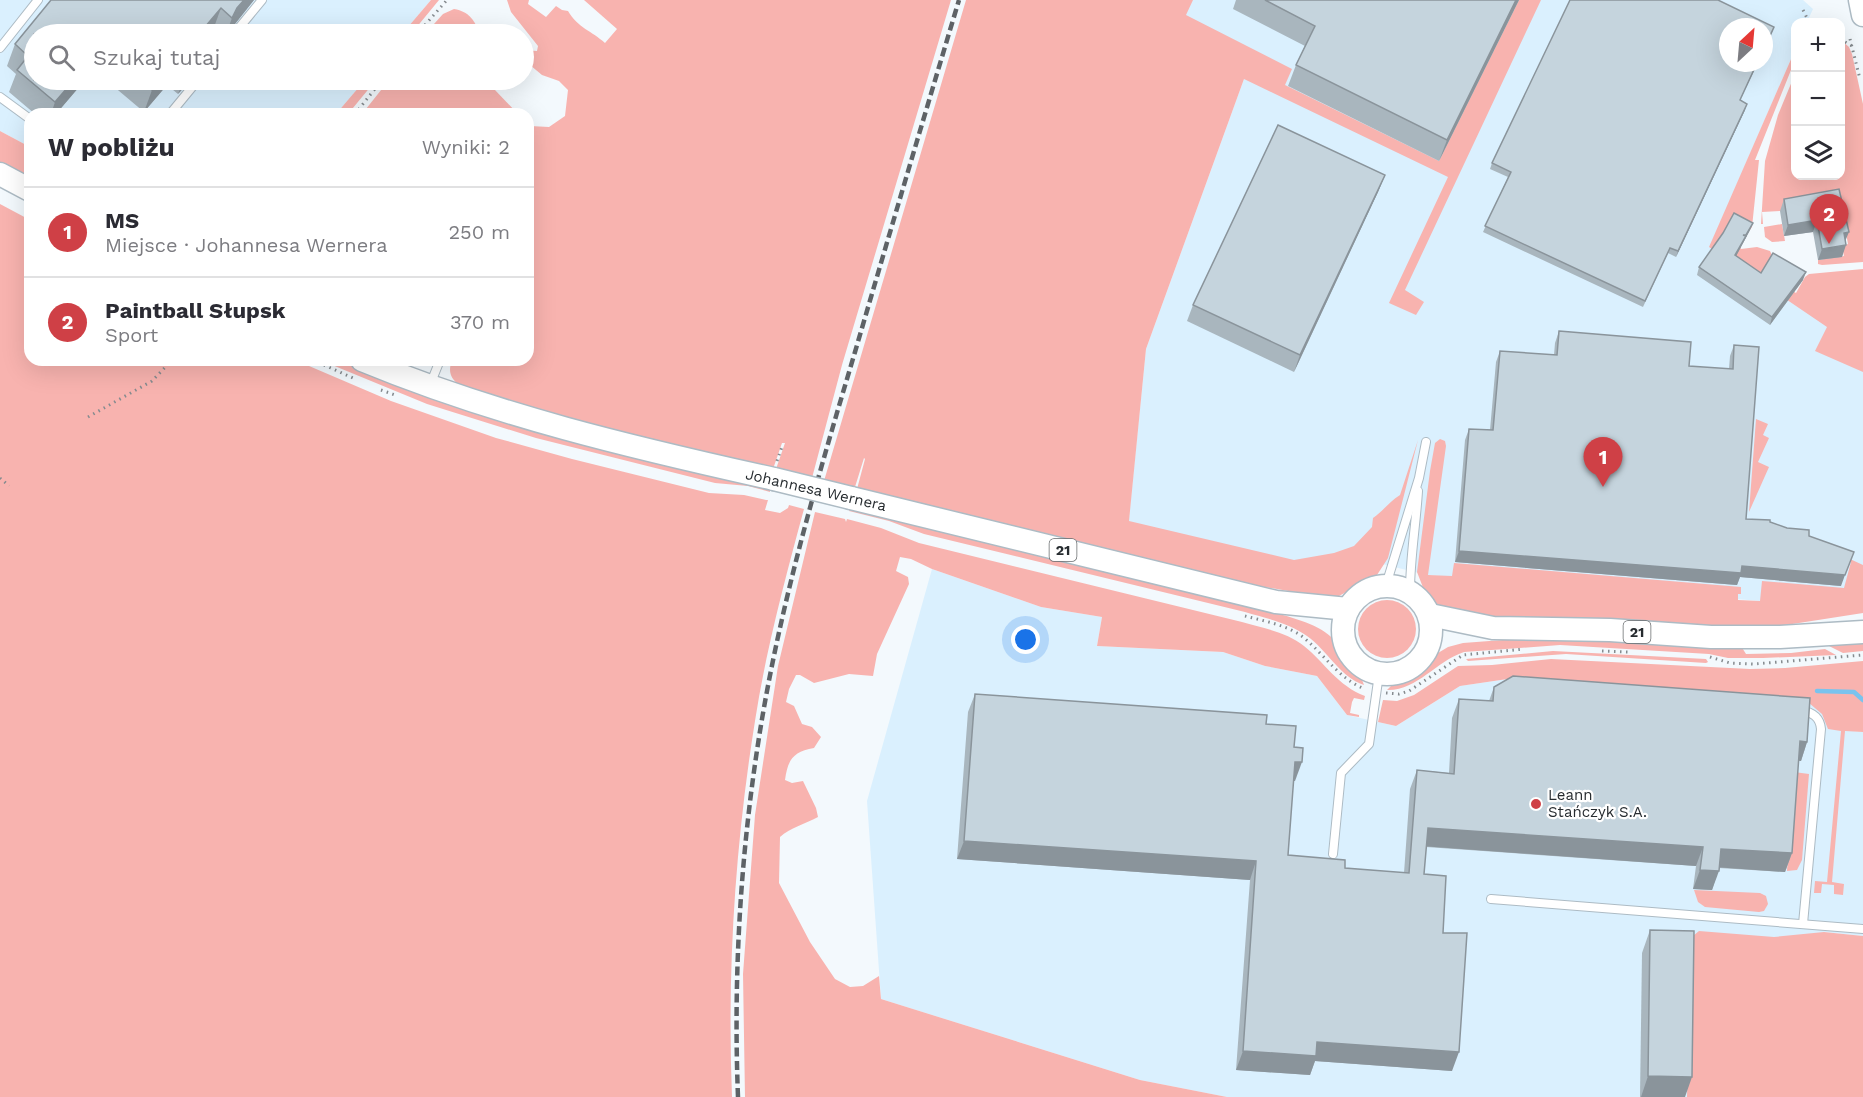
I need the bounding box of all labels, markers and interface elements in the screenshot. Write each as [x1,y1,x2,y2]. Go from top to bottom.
north arrow [1719,18,1773,72]
map controls [1791,18,1845,180]
button: + [1791,18,1845,72]
search box [24,24,534,90]
icon: search [45,41,78,74]
text: Szukaj tutaj [93,45,220,70]
button: − [1791,72,1845,126]
button: layers [1791,126,1845,180]
text: W pobliżu [48,132,175,162]
text: Wyniki: 2 [422,135,510,159]
pin: 2 [1810,194,1848,244]
text: MS [105,208,139,233]
text: 1 [63,220,72,244]
text: 250 m [448,220,510,244]
text: Miejsce · Johannesa Wernera [105,233,387,257]
text: Paintball Słupsk [105,298,285,323]
text: 2 [62,310,73,334]
text: 370 m [450,310,510,334]
text: Sport [105,323,158,347]
pin: 1 [1584,438,1622,487]
street label: Johannesa Wernera [744,465,889,515]
road number: 21 [1050,539,1076,561]
road number: 21 [1624,621,1650,643]
your location [1011,625,1040,654]
place label: Leann Stańczyk S.A. [1548,786,1647,821]
marker: Leann Stańczyk S.A. [1529,797,1543,811]

